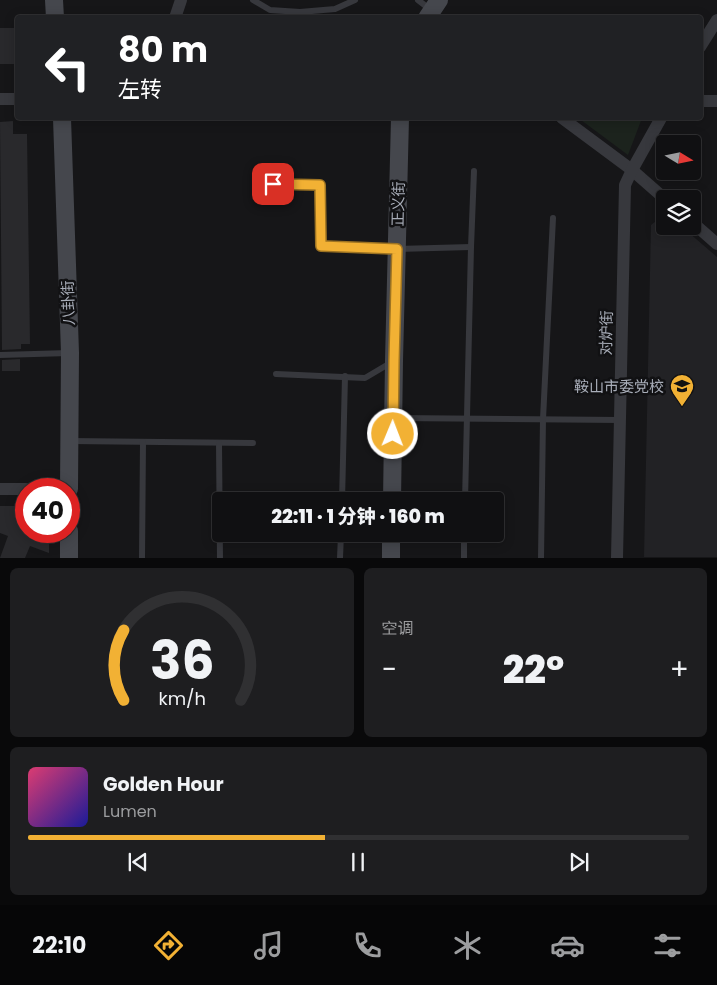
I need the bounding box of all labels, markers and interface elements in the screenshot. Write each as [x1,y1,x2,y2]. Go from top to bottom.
text: 80 m [118,25,208,74]
icon: left [35,35,100,100]
text: 左转 [118,74,162,105]
north arrow [656,135,701,180]
map controls [656,135,701,235]
pin [252,163,294,205]
icon: arrive [259,170,287,198]
street label: 正义街 [387,181,409,227]
button: layers [656,190,701,235]
street label: 八卦街 [57,280,79,326]
street label: 对炉街 [595,310,617,356]
school or university icon: 鞍山市委党校 [669,373,695,407]
place label: 鞍山市委党校 [574,376,664,397]
position arrow [366,407,418,459]
speed limit sign: 40 [15,478,80,543]
text: 22:11 · 1 分钟 · 160 m [271,503,445,530]
text: 空调 [382,617,414,640]
text: 36 [149,624,214,697]
text: 22° [503,643,564,696]
text: − [382,650,397,689]
text: + [670,650,689,689]
text: km/h [158,686,206,711]
text: Golden Hour [103,771,224,798]
text: Lumen [103,800,157,823]
icon: previous [124,848,152,876]
icon: pause [344,848,372,876]
icon: next [565,848,593,876]
icon: directions [151,928,186,963]
icon: music [251,928,286,963]
icon: phone [350,928,385,963]
icon: climate [450,928,485,963]
icon: car [550,928,585,963]
icon: filters [650,928,685,963]
text: 22:10 [32,930,86,961]

